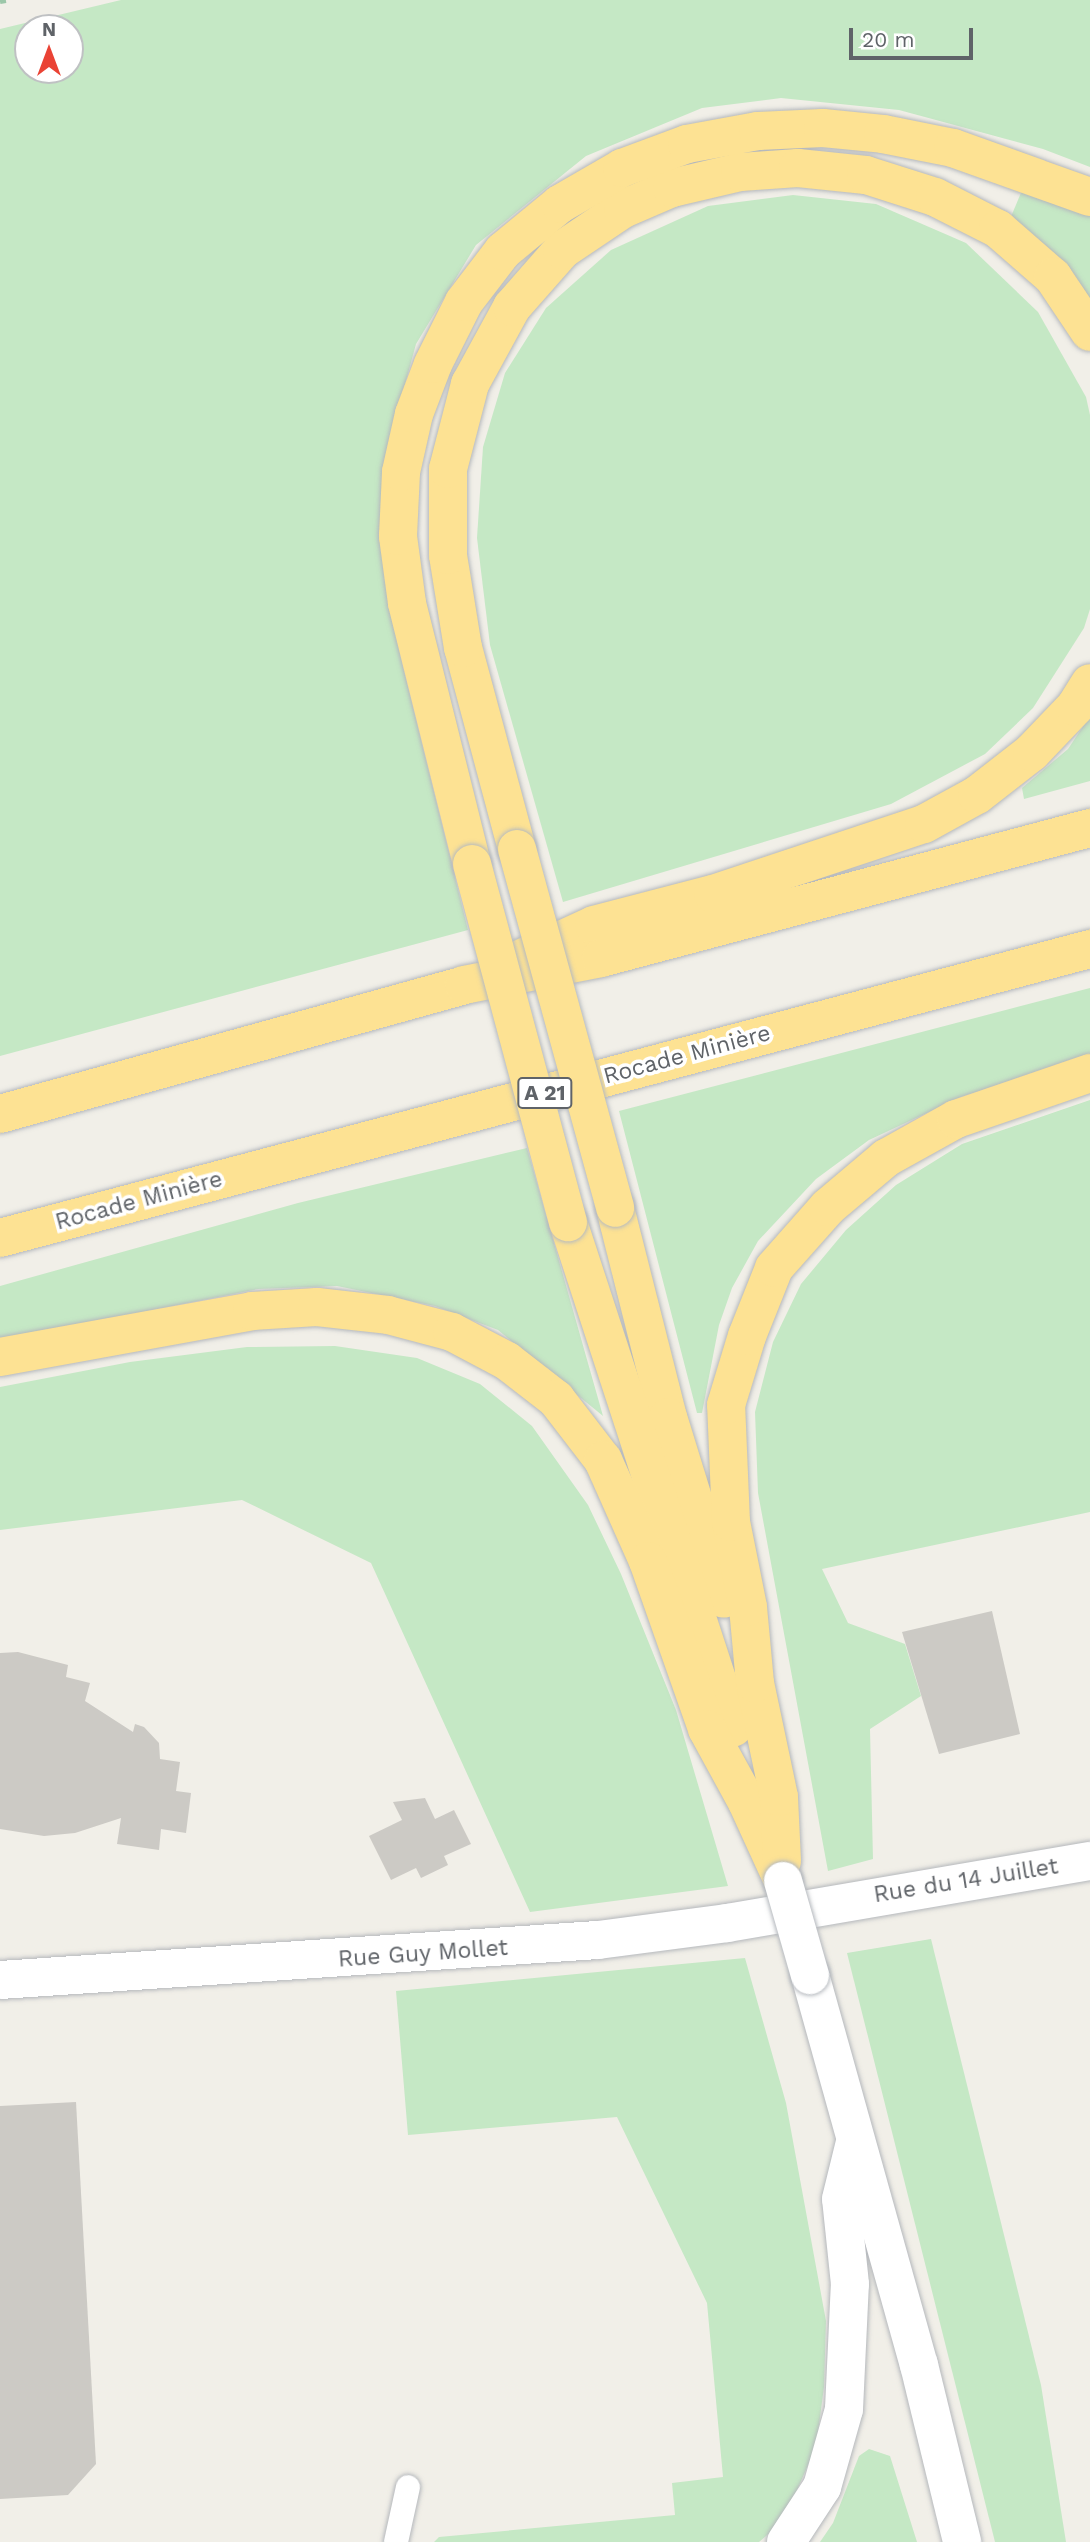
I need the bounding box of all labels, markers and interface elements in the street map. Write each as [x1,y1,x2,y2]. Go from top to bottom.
north arrow [14,14,84,84]
scale bar [852,14,976,58]
text: N [42,18,56,41]
text: 20 m [862,27,914,52]
street label: Rocade Minière [600,1019,774,1091]
road number: A 21 [517,1076,573,1110]
street label: Rocade Minière [52,1165,226,1237]
street label: Rue du 14 Juillet [871,1853,1061,1909]
street label: Rue Guy Mollet [337,1934,509,1974]

